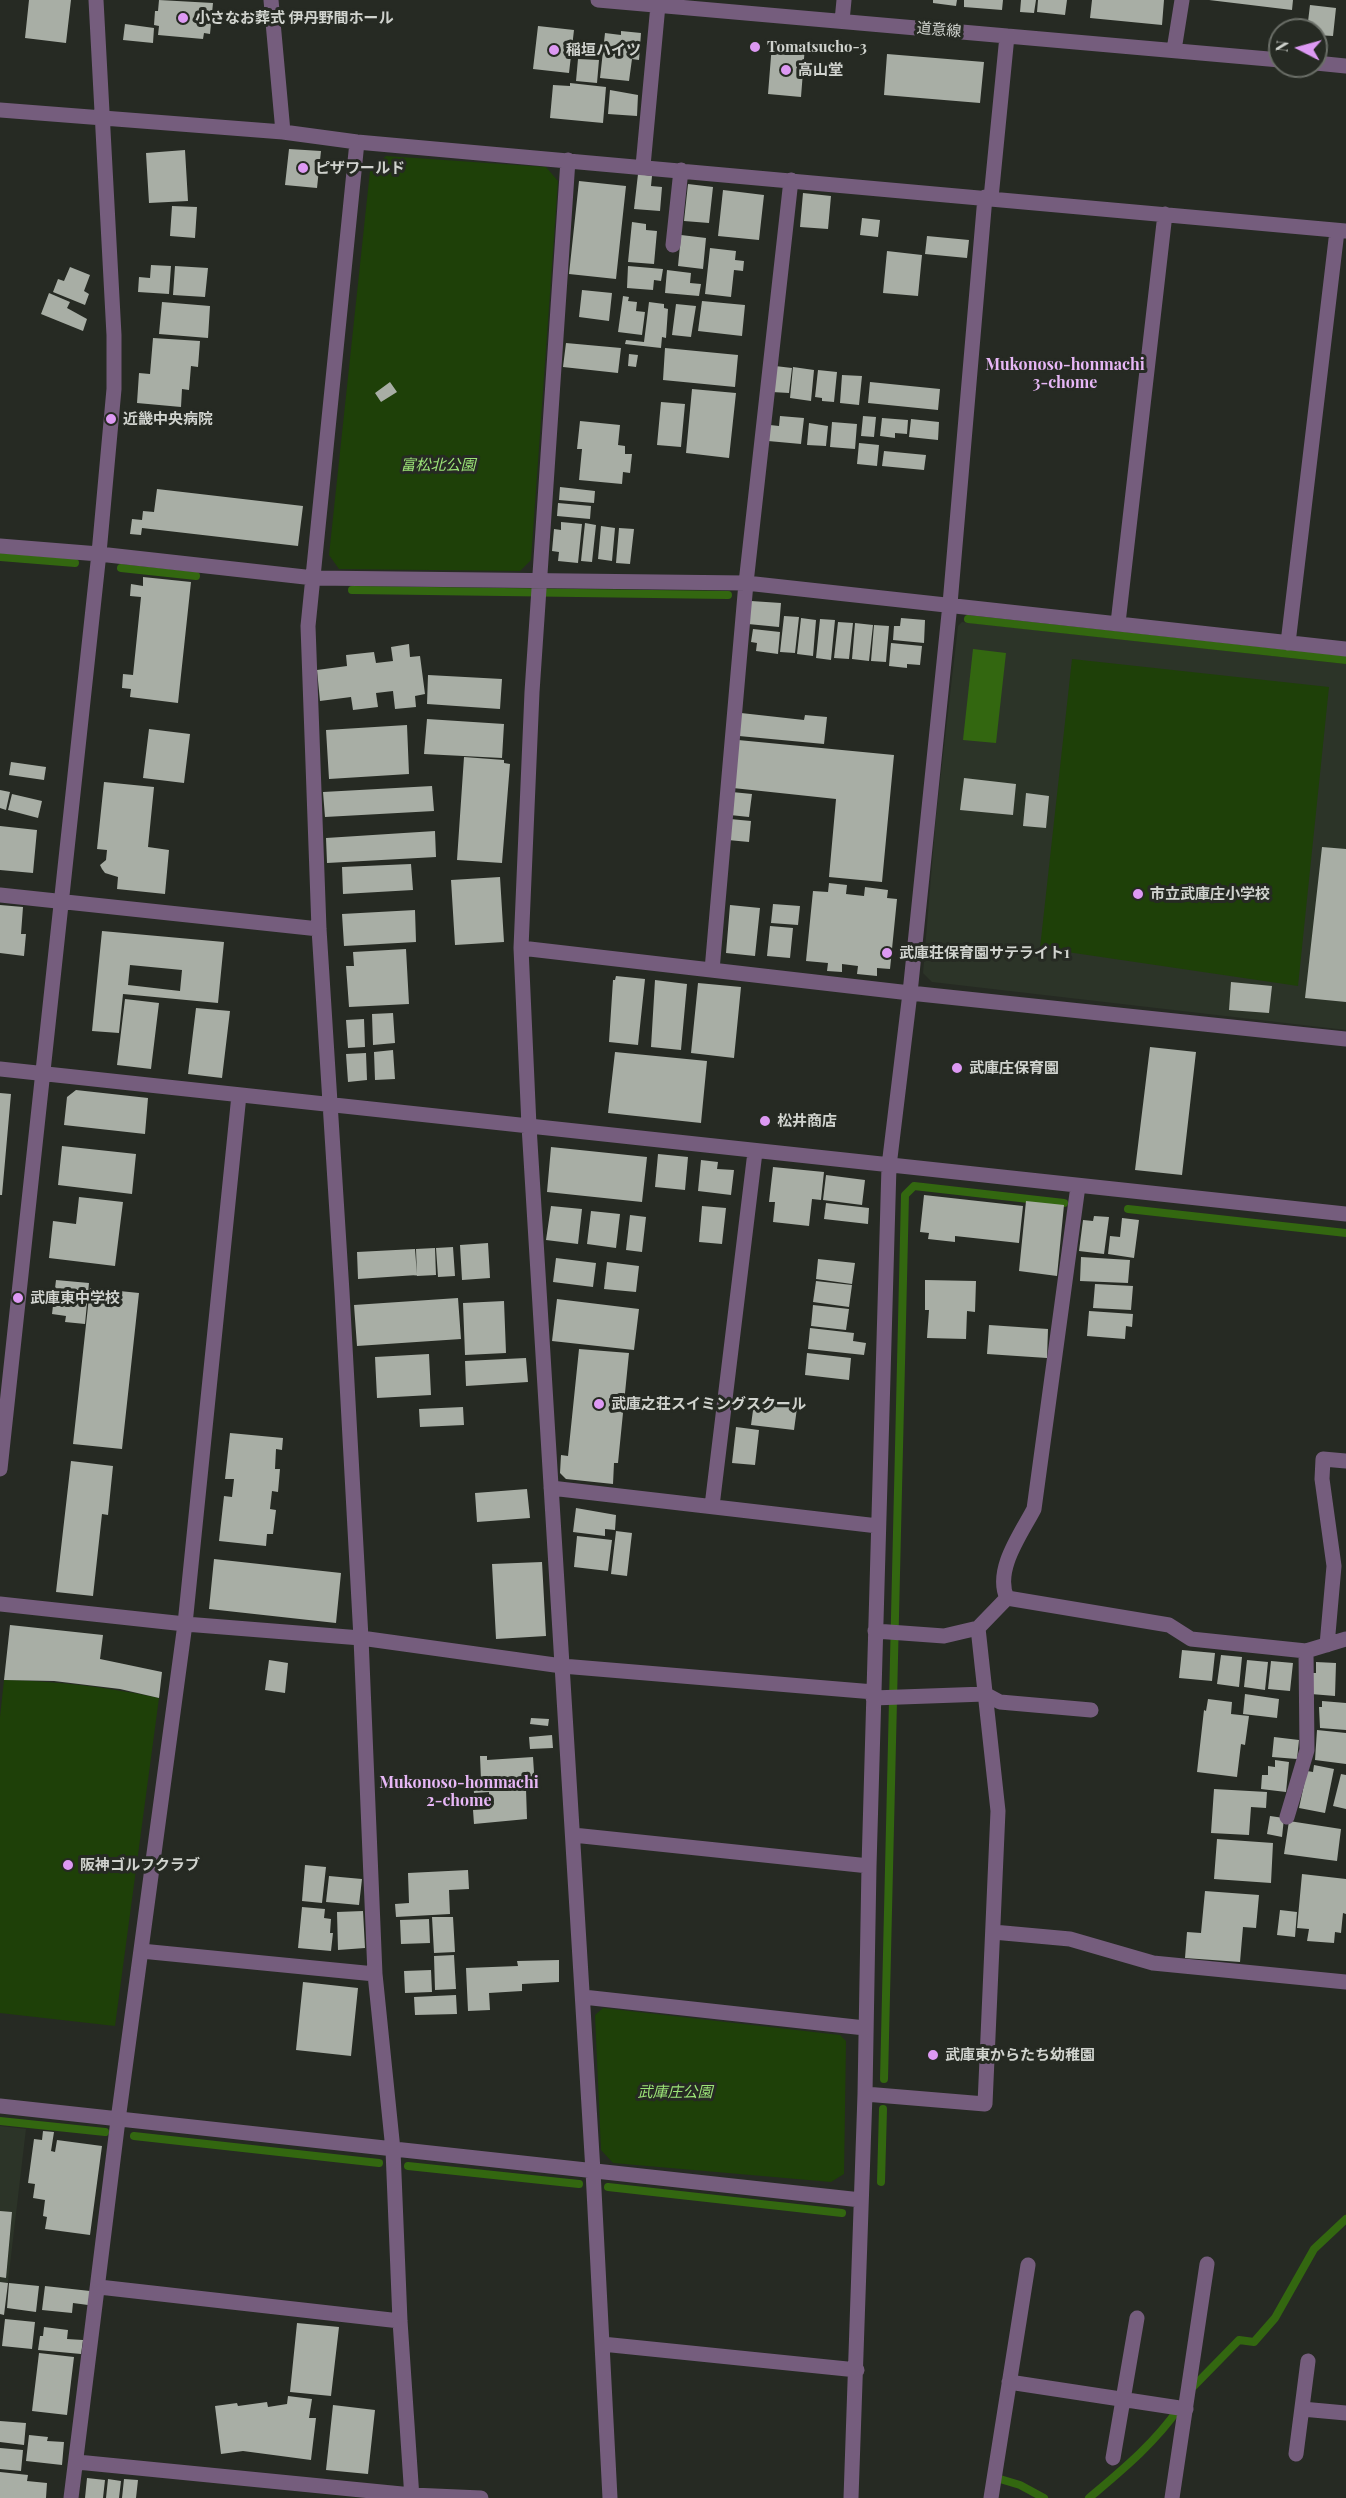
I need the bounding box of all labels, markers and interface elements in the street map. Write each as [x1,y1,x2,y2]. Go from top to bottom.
place label: 小さなお葬式 伊丹野間ホール [195,9,393,27]
marker: 小さなお葬式 伊丹野間ホール [176,11,190,25]
north arrow [1268,18,1328,78]
street label: 道意線 [916,19,962,41]
place label: Tomatsucho-3 [767,38,867,56]
text: N [1271,39,1293,53]
marker: Tomatsucho-3 [748,40,762,54]
place label: 稲垣ハイツ [566,41,641,59]
marker: 稲垣ハイツ [547,43,561,57]
place label: 高山堂 [798,61,843,79]
marker: 高山堂 [779,63,793,77]
place label: ピザワールド [315,159,405,177]
marker: ピザワールド [296,161,310,175]
district label: Mukonoso-honmachi 3-chome [985,355,1145,393]
place label: 近畿中央病院 [123,410,213,428]
marker: 近畿中央病院 [104,412,118,426]
park label: 富松北公園 [401,456,475,474]
place label: 市立武庫庄小学校 [1150,885,1270,903]
marker: 市立武庫庄小学校 [1131,887,1145,901]
place label: 武庫荘保育園サテライト1 [899,944,1070,962]
marker: 武庫荘保育園サテライト1 [880,946,894,960]
place label: 武庫庄保育園 [969,1059,1059,1077]
marker: 武庫庄保育園 [950,1061,964,1075]
place label: 松井商店 [777,1112,837,1130]
marker: 松井商店 [758,1114,772,1128]
place label: 武庫東中学校 [30,1289,120,1307]
marker: 武庫東中学校 [11,1291,25,1305]
place label: 武庫之荘スイミングスクール [611,1395,806,1413]
marker: 武庫之荘スイミングスクール [592,1397,606,1411]
district label: Mukonoso-honmachi 2-chome [379,1773,539,1811]
place label: 阪神ゴルフクラブ [80,1856,200,1874]
marker: 阪神ゴルフクラブ [61,1858,75,1872]
place label: 武庫東からたち幼稚園 [945,2046,1095,2064]
marker: 武庫東からたち幼稚園 [926,2048,940,2062]
park label: 武庫庄公園 [638,2083,712,2101]

